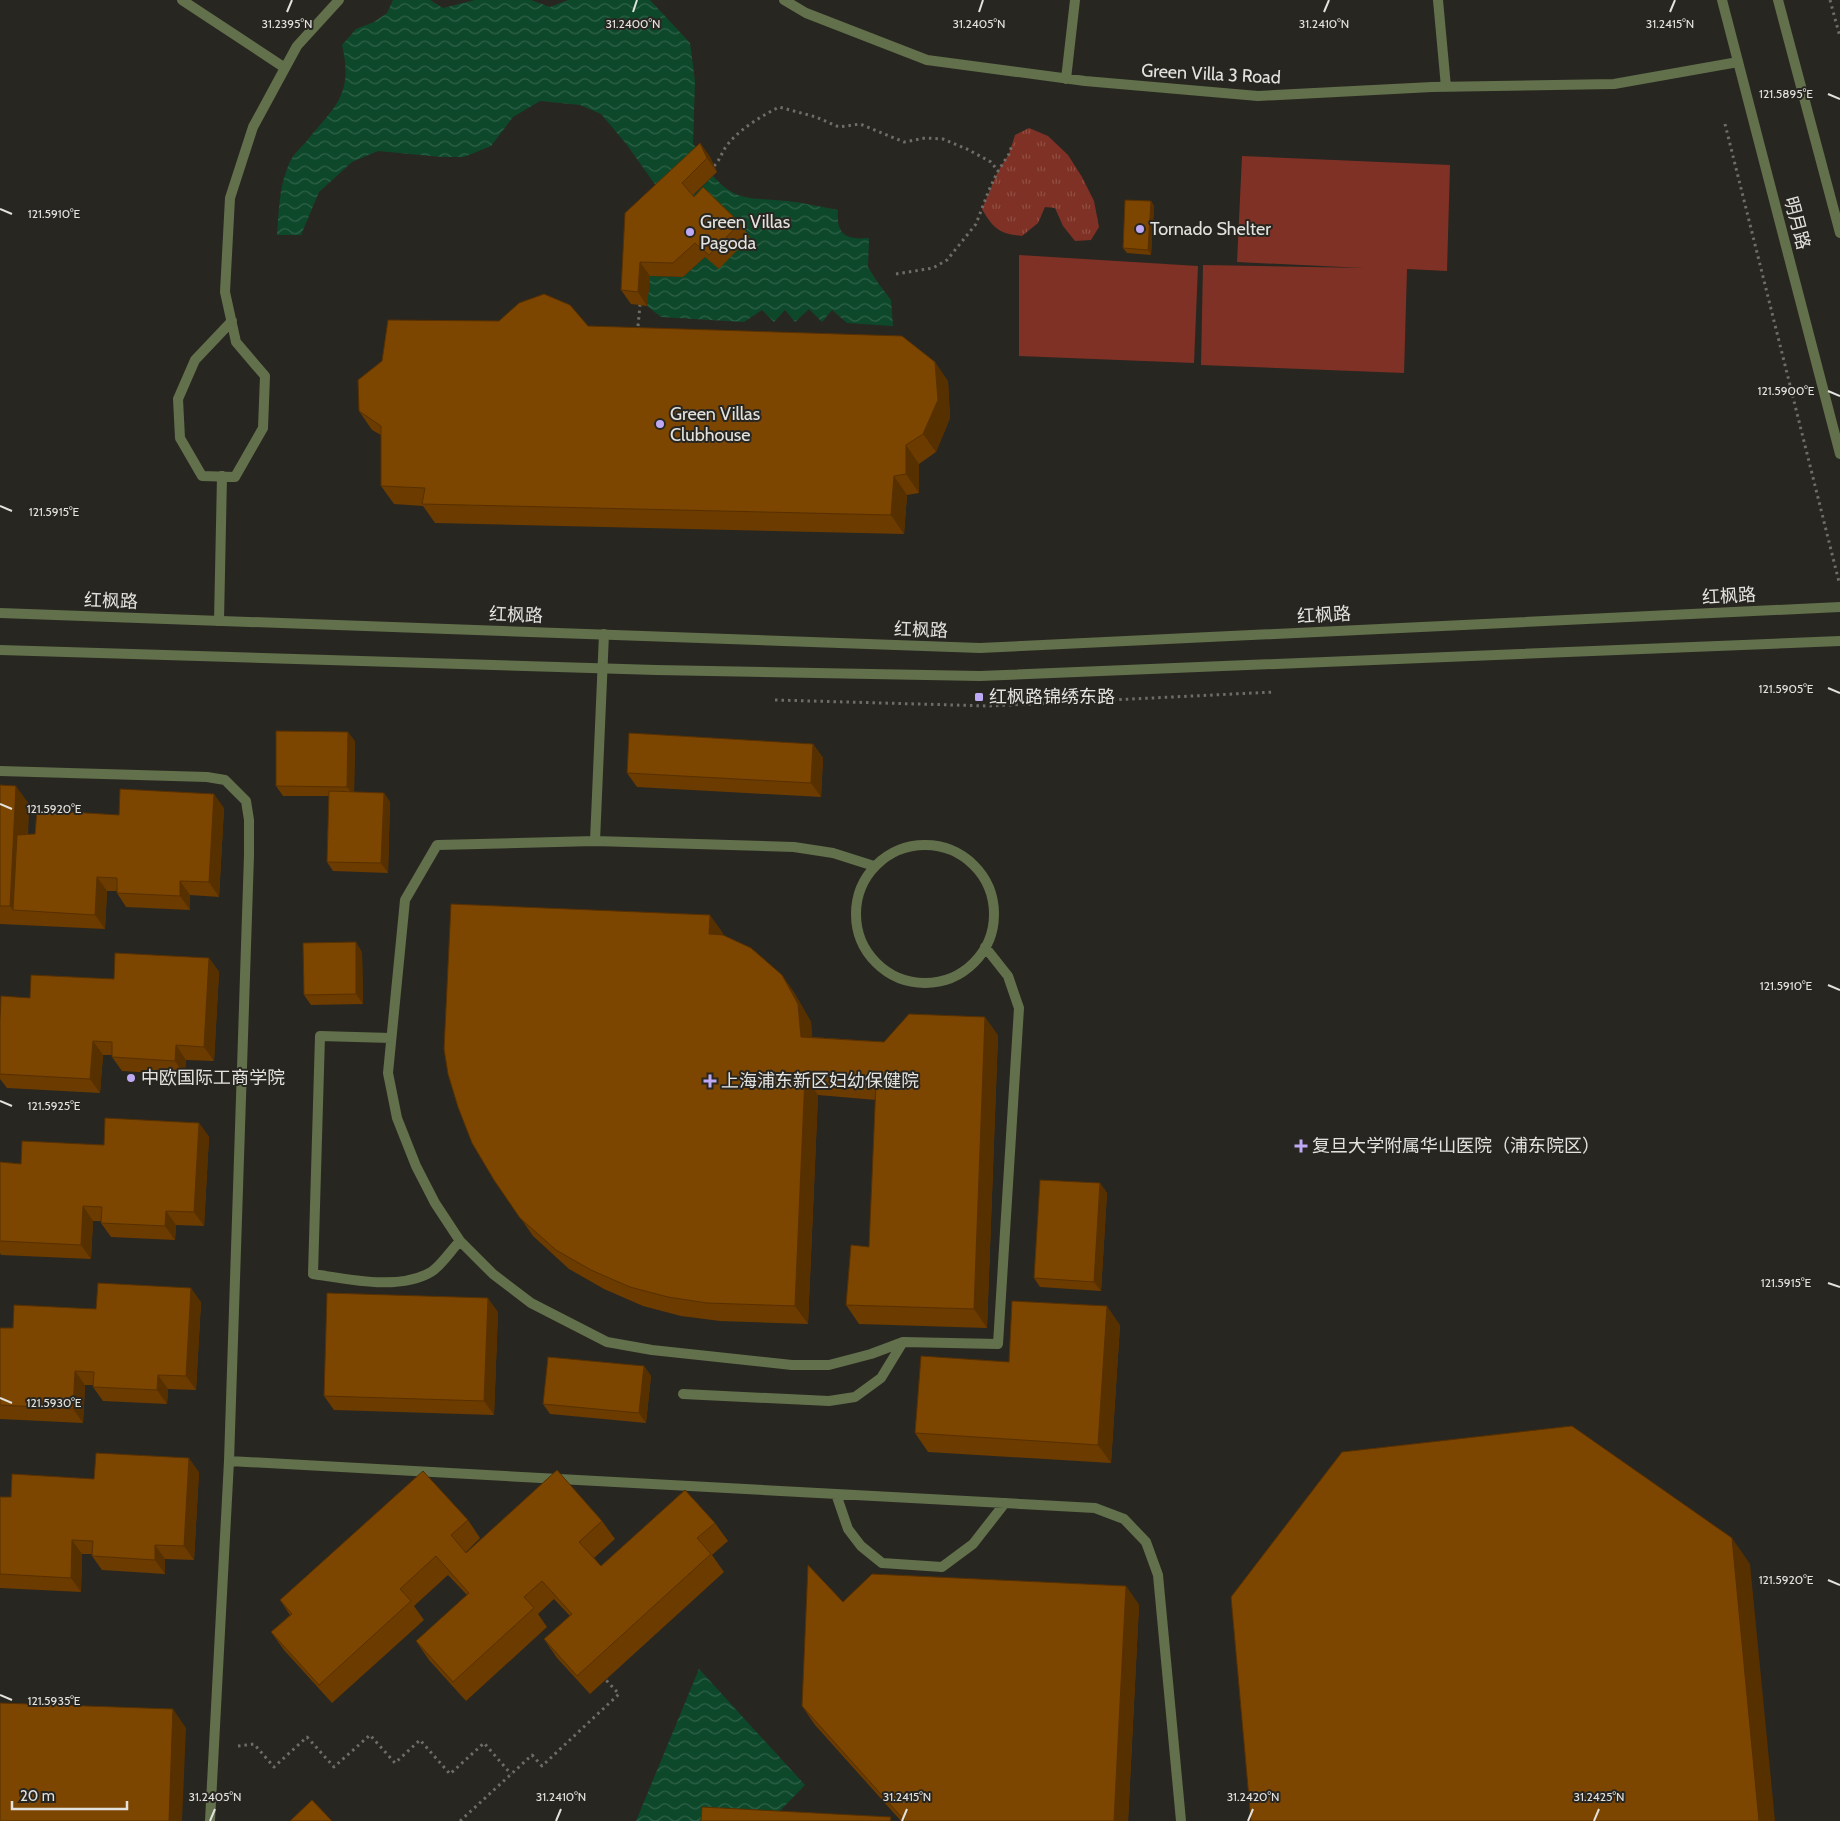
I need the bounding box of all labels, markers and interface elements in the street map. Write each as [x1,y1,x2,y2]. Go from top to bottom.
text: 31.2395°N [262,16,312,31]
text: 31.2400°N [606,16,660,31]
text: 31.2405°N [953,16,1005,31]
text: 31.2410°N [1299,16,1349,31]
text: 31.2415°N [1646,16,1694,31]
street label: Green Villa 3 Road [1141,59,1281,89]
text: 121.5895°E [1759,86,1813,101]
street label: 明月路 [1779,194,1815,252]
text: 121.5910°E [28,206,81,221]
place label: Green Villas Pagoda [700,211,790,254]
place label: Tornado Shelter [1150,218,1271,240]
marker: Tornado Shelter [1134,223,1146,235]
marker: Green Villas Pagoda [684,226,696,238]
text: 121.5900°E [1758,383,1815,398]
place label: Green Villas Clubhouse [670,403,760,446]
marker: Green Villas Clubhouse [654,418,666,430]
text: 121.5915°E [29,504,80,519]
street label: 红枫路 [1701,584,1757,608]
street label: 红枫路 [84,589,138,613]
street label: 红枫路 [489,603,543,627]
street label: 红枫路 [1296,603,1352,627]
street label: 红枫路 [894,618,948,642]
text: 121.5905°E [1759,681,1814,696]
place label: 红枫路锦绣东路 [989,686,1115,708]
marker: 红枫路锦绣东路 [973,691,985,703]
text: 121.5920°E [27,801,82,816]
text: 121.5910°E [1760,978,1813,993]
place label: 中欧国际工商学院 [141,1067,285,1089]
place label: 上海浦东新区妇幼保健院 [721,1070,919,1092]
marker: 中欧国际工商学院 [125,1072,137,1084]
marker: 上海浦东新区妇幼保健院 [703,1074,717,1088]
text: 121.5925°E [28,1098,81,1113]
place label: 复旦大学附属华山医院（浦东院区） [1312,1135,1600,1157]
marker: 复旦大学附属华山医院（浦东院区） [1294,1139,1308,1153]
text: 121.5915°E [1761,1275,1812,1290]
text: 121.5930°E [27,1395,82,1410]
text: 121.5920°E [1759,1572,1814,1587]
text: 121.5935°E [27,1693,81,1708]
scale bar [12,1778,128,1810]
text: 20 m [20,1787,55,1805]
text: 31.2405°N [189,1789,241,1804]
text: 31.2410°N [536,1789,586,1804]
text: 31.2415°N [883,1789,931,1804]
text: 31.2420°N [1227,1789,1279,1804]
text: 31.2425°N [1574,1789,1624,1804]

